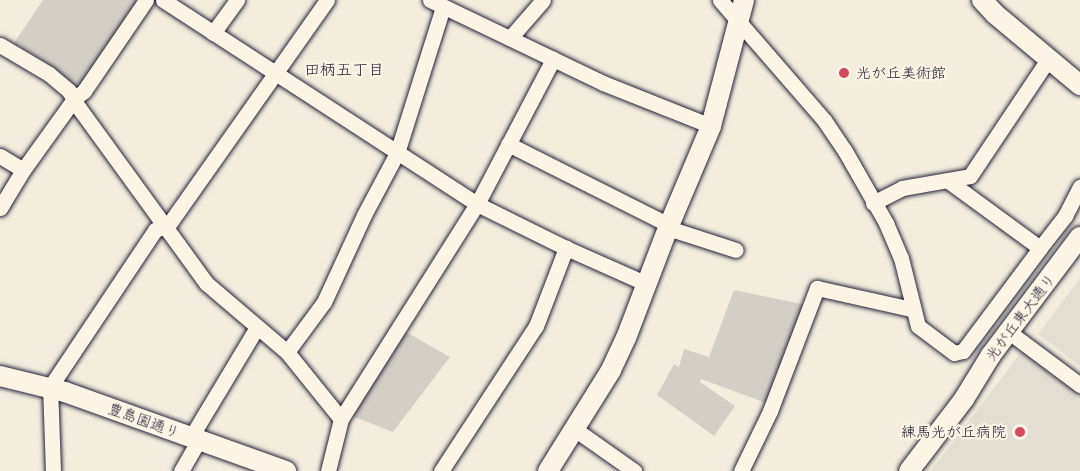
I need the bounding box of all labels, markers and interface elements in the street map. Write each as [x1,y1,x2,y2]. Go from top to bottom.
district label: 田柄五丁目 [304,59,384,79]
place label: 光が丘美術館 [856,64,946,82]
marker: 光が丘美術館 [837,66,851,80]
street label: 光が丘東大通り [981,270,1059,364]
street label: 豊島園通り [106,399,182,441]
place label: 練馬光が丘病院 [901,423,1006,441]
marker: 練馬光が丘病院 [1011,423,1029,441]

